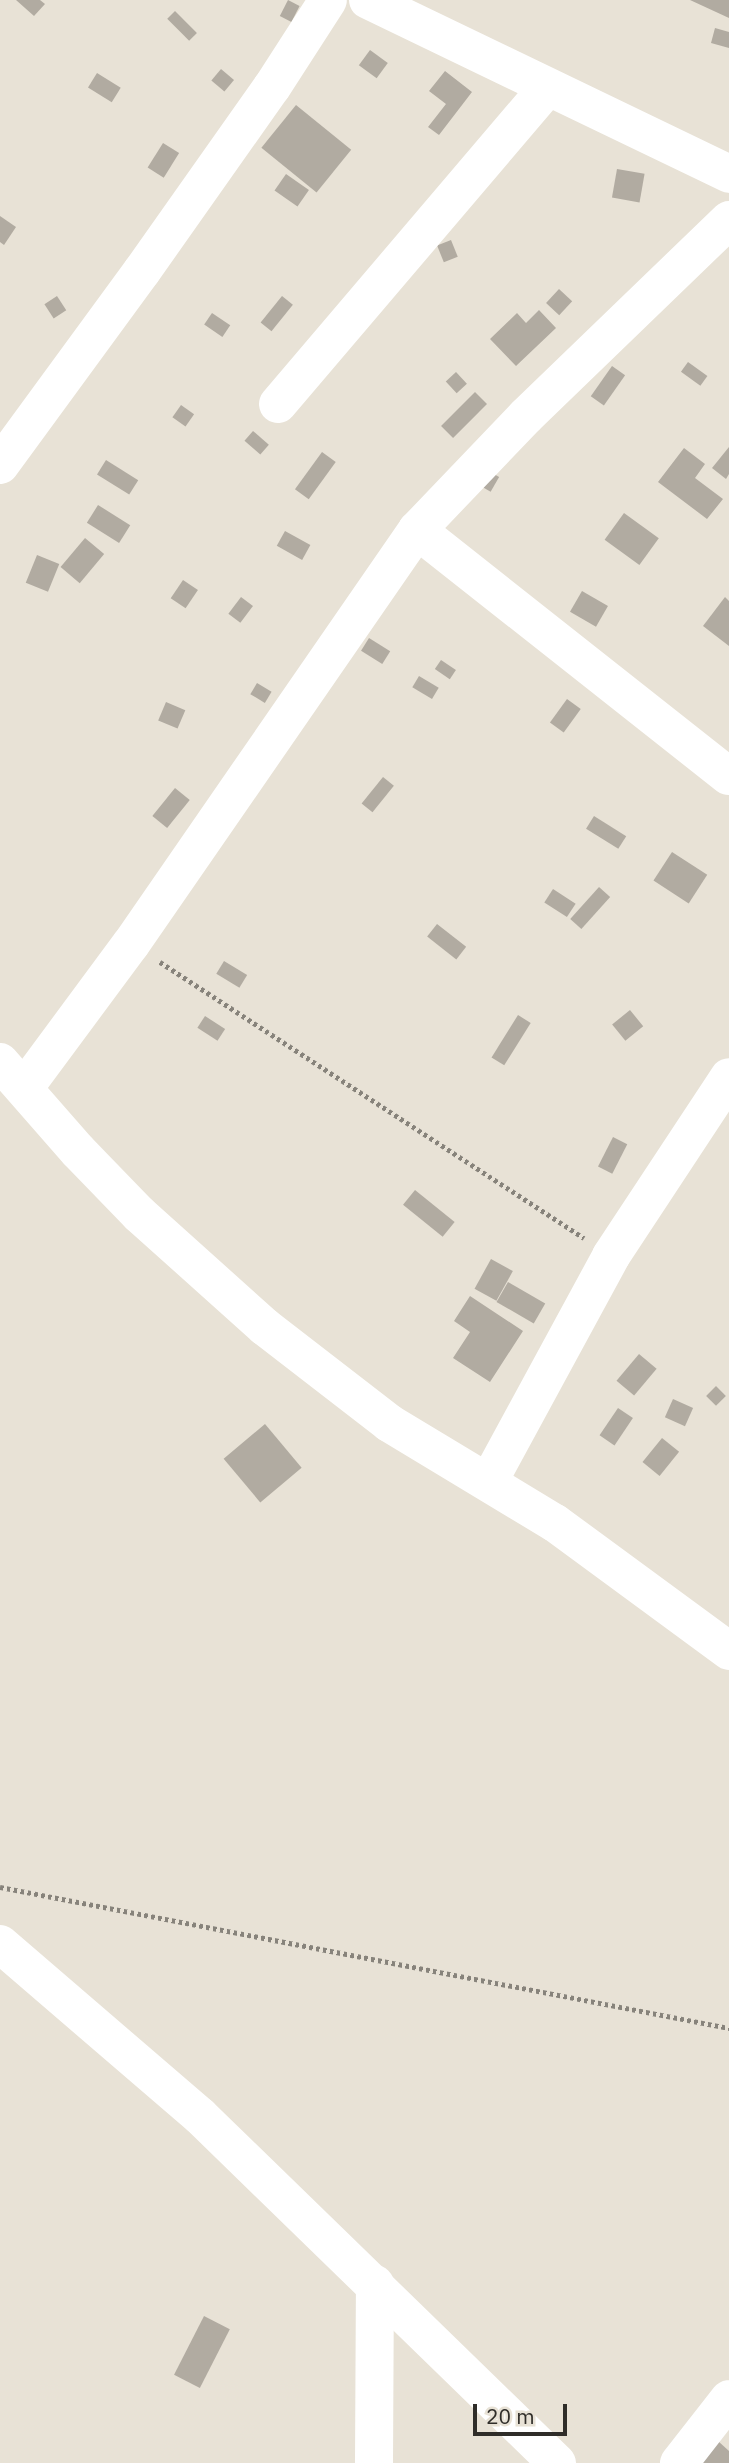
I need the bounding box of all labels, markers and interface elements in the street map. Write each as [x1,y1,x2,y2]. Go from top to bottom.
scale bar [477,2390,572,2434]
text: 20 m [486,2402,535,2430]

